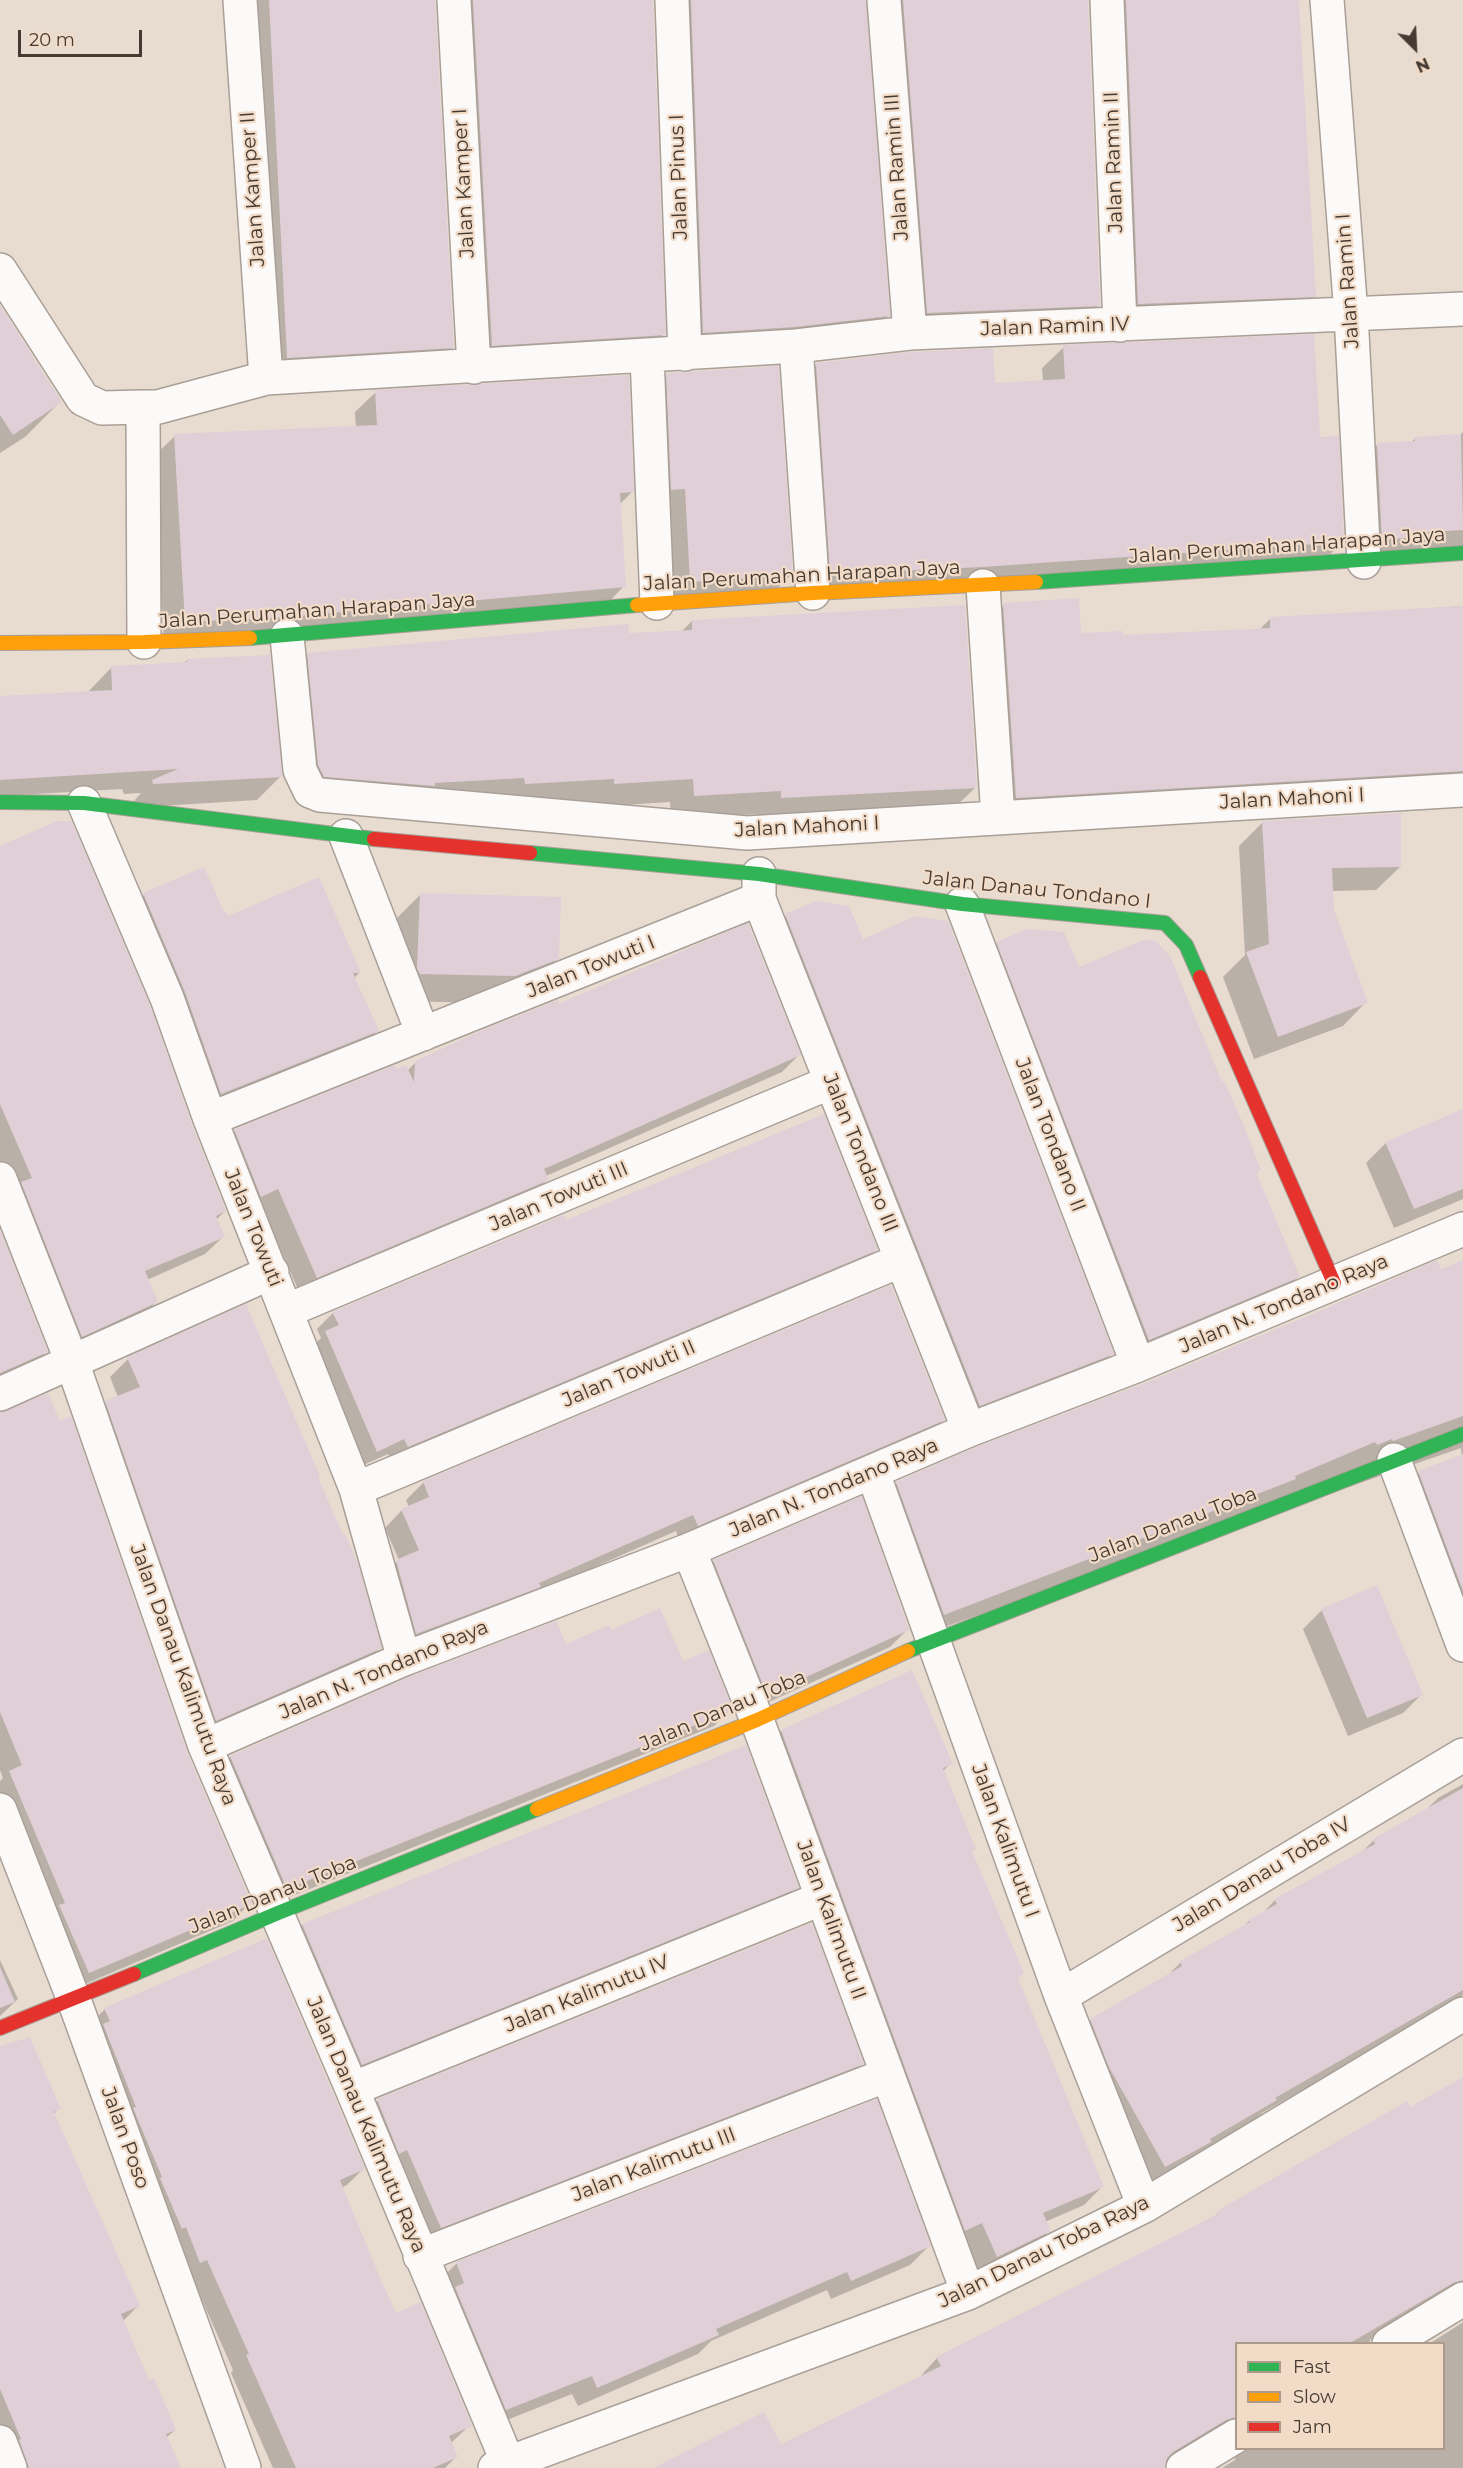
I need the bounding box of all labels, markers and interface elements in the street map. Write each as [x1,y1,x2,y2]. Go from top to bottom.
scale bar [21,18,146,56]
north arrow [1385,18,1445,78]
text: 20 m [29,29,75,51]
text: N [1413,54,1432,76]
street label: Jalan Ramin II [1100,91,1128,233]
street label: Jalan Ramin III [880,93,914,241]
street label: Jalan Kamper I [448,108,480,258]
street label: Jalan Kamper II [236,111,270,267]
street label: Jalan Pinus I [665,114,693,240]
street label: Jalan Ramin I [1331,213,1365,349]
street label: Jalan Ramin IV [980,312,1130,342]
street label: Jalan Perumahan Harapan Jaya [1128,523,1446,569]
street label: Jalan Perumahan Harapan Jaya [643,556,961,596]
street label: Jalan Perumahan Harapan Jaya [158,588,476,634]
street label: Jalan Mahoni I [1219,783,1365,815]
street label: Jalan Mahoni I [734,811,880,843]
street label: Jalan Danau Tondano I [922,866,1152,914]
street label: Jalan Towuti I [523,930,659,1004]
street label: Jalan Tondano II [1010,1055,1090,1215]
street label: Jalan Tondano III [817,1070,903,1236]
street label: Jalan Towuti III [486,1157,632,1237]
street label: Jalan Towuti [218,1166,288,1290]
street label: Jalan N. Tondano Raya [1176,1249,1392,1359]
street label: Jalan Towuti II [559,1335,699,1413]
street label: Jalan N. Tondano Raya [726,1433,942,1543]
street label: Jalan Danau Toba [1085,1482,1261,1568]
street label: Jalan Danau Kalimutu Raya [125,1541,241,1809]
street label: Jalan N. Tondano Raya [276,1615,492,1725]
street label: Jalan Danau Toba [636,1665,810,1757]
street label: Jalan Kalimutu I [966,1761,1044,1921]
street label: Jalan Danau Toba IV [1169,1812,1355,1938]
street label: Jalan Kalimutu II [791,1837,871,2003]
street label: Jalan Danau Toba [186,1850,360,1940]
street label: Jalan Kalimutu IV [501,1950,673,2038]
street label: Jalan Danau Kalimutu Raya [301,1993,431,2257]
street label: Jalan Poso [95,2084,155,2192]
street label: Jalan Kalimutu III [569,2123,739,2207]
street label: Jalan Danau Toba Raya [935,2190,1153,2314]
legend [1235,2342,1445,2450]
text: Fast [1293,2356,1331,2378]
text: Slow [1293,2386,1336,2408]
text: Jam [1293,2416,1332,2438]

